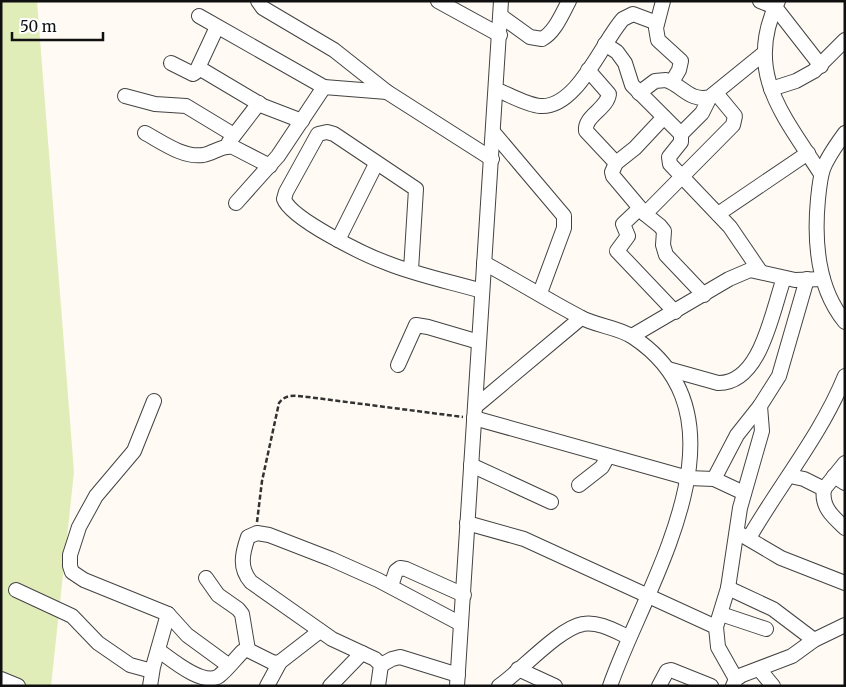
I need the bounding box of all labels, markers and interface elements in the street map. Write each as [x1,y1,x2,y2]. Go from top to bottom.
scale bar [12,10,104,42]
text: 50 m [20,17,57,36]

